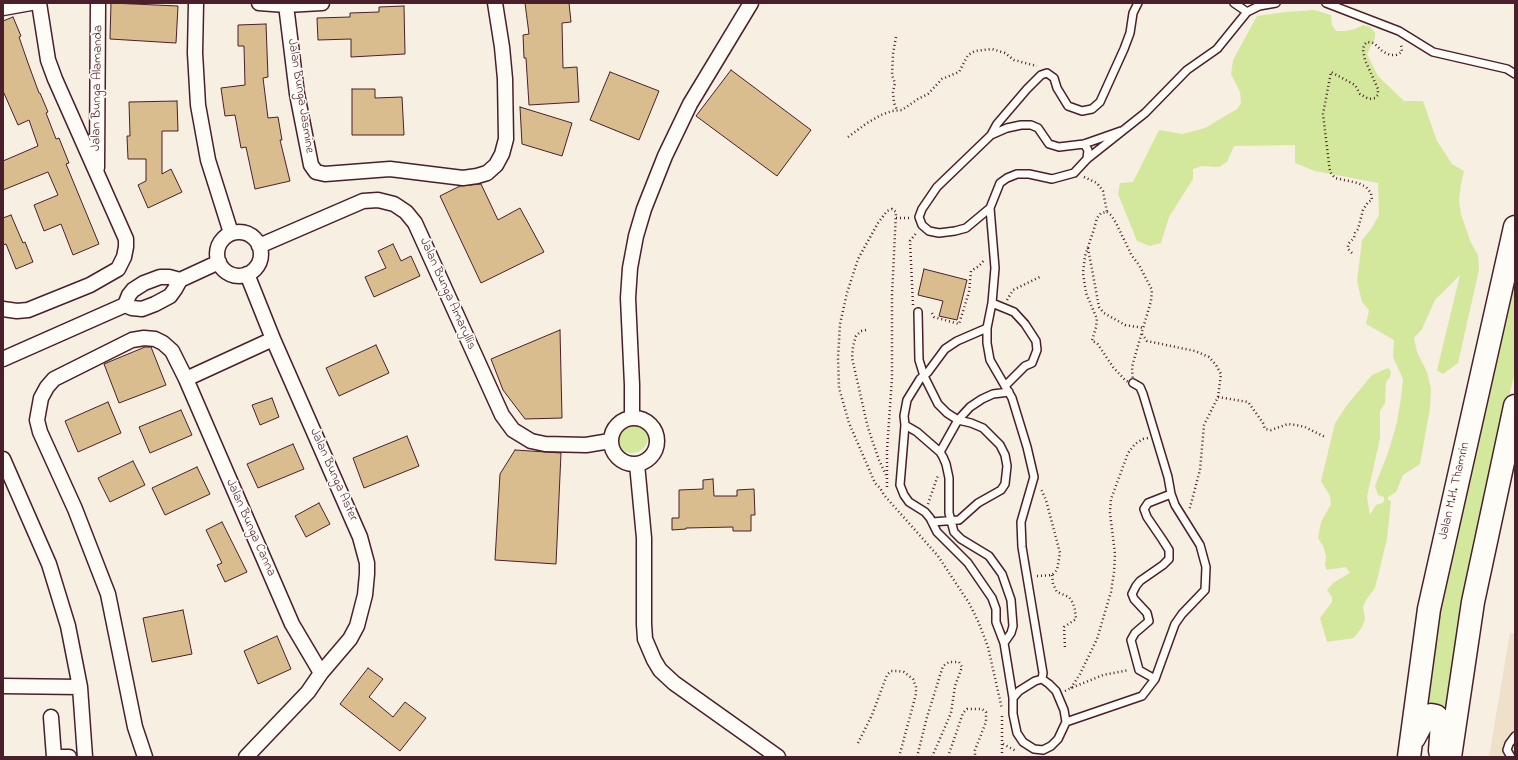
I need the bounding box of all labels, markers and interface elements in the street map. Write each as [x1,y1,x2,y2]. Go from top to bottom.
street label: Jalan Bunga Alamanda [89,25,107,151]
street label: Jalan Bunga Jasmine [283,38,317,154]
street label: Jalan Bunga Amaryllis [415,236,479,352]
street label: Jalan Bunga Aster [306,426,360,524]
street label: Jalan M.H. Thamrin [1436,441,1474,541]
street label: Jalan Bunga Canna [222,477,278,579]

